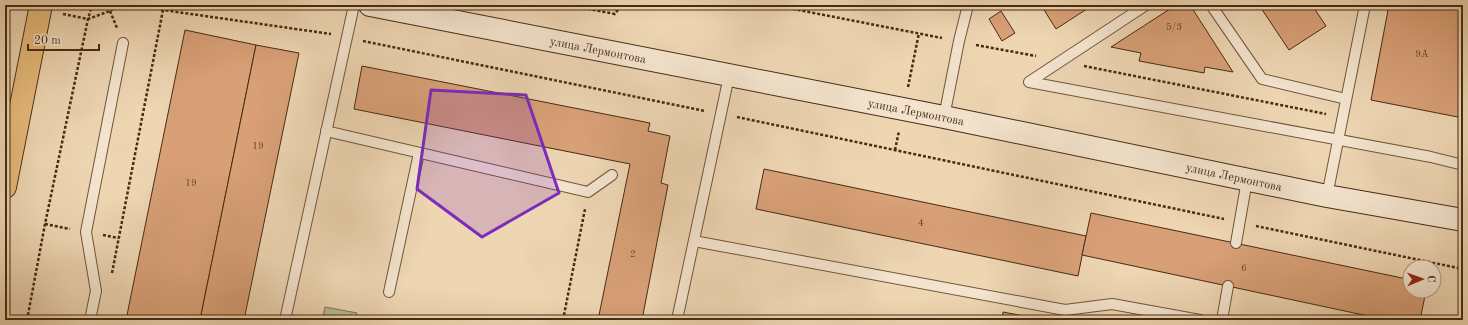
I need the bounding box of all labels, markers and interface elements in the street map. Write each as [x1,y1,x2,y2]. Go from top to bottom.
house number: 5/3 [1166,22,1182,32]
scale bar [28,26,99,52]
text: 20 m [34,35,61,47]
street label: улица Лермонтова [549,36,647,66]
house number: 9А [1415,49,1429,59]
street label: улица Лермонтова [867,98,965,128]
house number: 19 [252,141,264,151]
street label: улица Лермонтова [1185,162,1283,194]
house number: 19 [185,178,197,188]
house number: 4 [918,218,924,228]
house number: 2 [630,249,636,259]
north arrow [1402,259,1442,299]
house number: 6 [1241,263,1247,273]
text: С [1425,275,1436,283]

